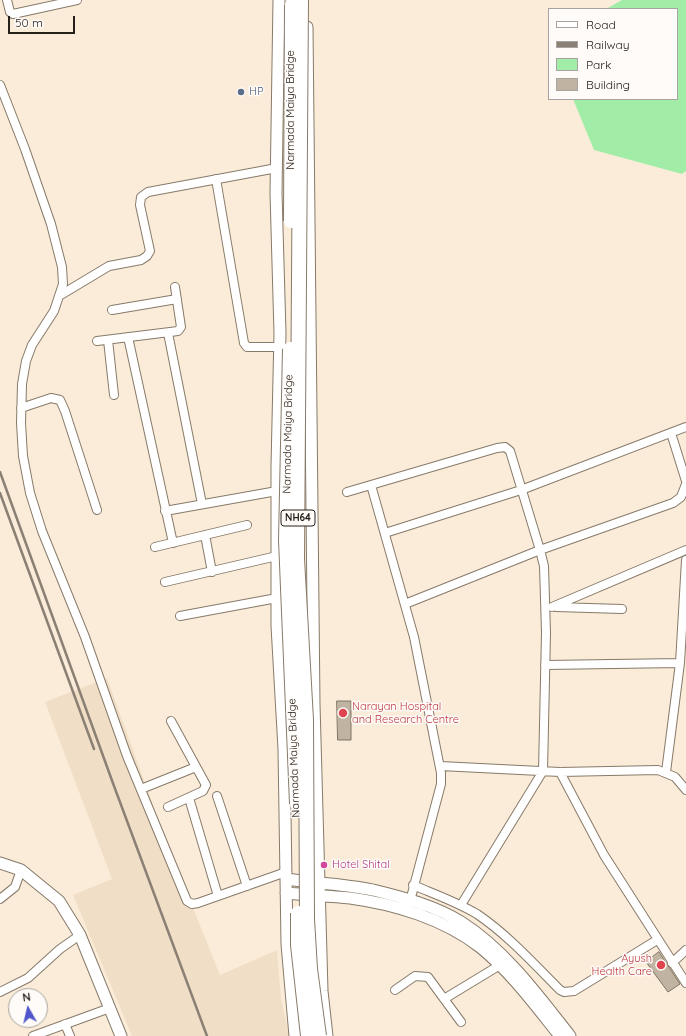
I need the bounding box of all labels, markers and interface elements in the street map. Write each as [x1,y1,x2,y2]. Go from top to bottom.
scale bar [10,8,77,34]
legend [548,8,678,100]
text: 50 m [15,15,43,30]
text: Road [586,17,616,32]
text: Railway [586,37,630,52]
street label: Narmada Maiya Bridge [284,50,298,170]
text: Park [586,57,611,72]
text: Building [586,77,630,92]
place label: HP [249,85,263,99]
marker: HP [236,87,246,97]
street label: Narmada Maiya Bridge [280,374,296,494]
road number: NH64 [281,510,315,526]
street label: Narmada Maiya Bridge [285,698,303,818]
place label: Narayan Hospital and Research Centre [352,700,459,726]
marker: Narayan Hospital and Research Centre [337,707,349,719]
place label: Hotel Shital [332,858,390,872]
marker: Hotel Shital [319,860,329,870]
place label: Ayush Health Care [592,952,652,978]
marker: Ayush Health Care [655,959,667,971]
north arrow [8,988,48,1028]
text: N [21,990,31,1005]

